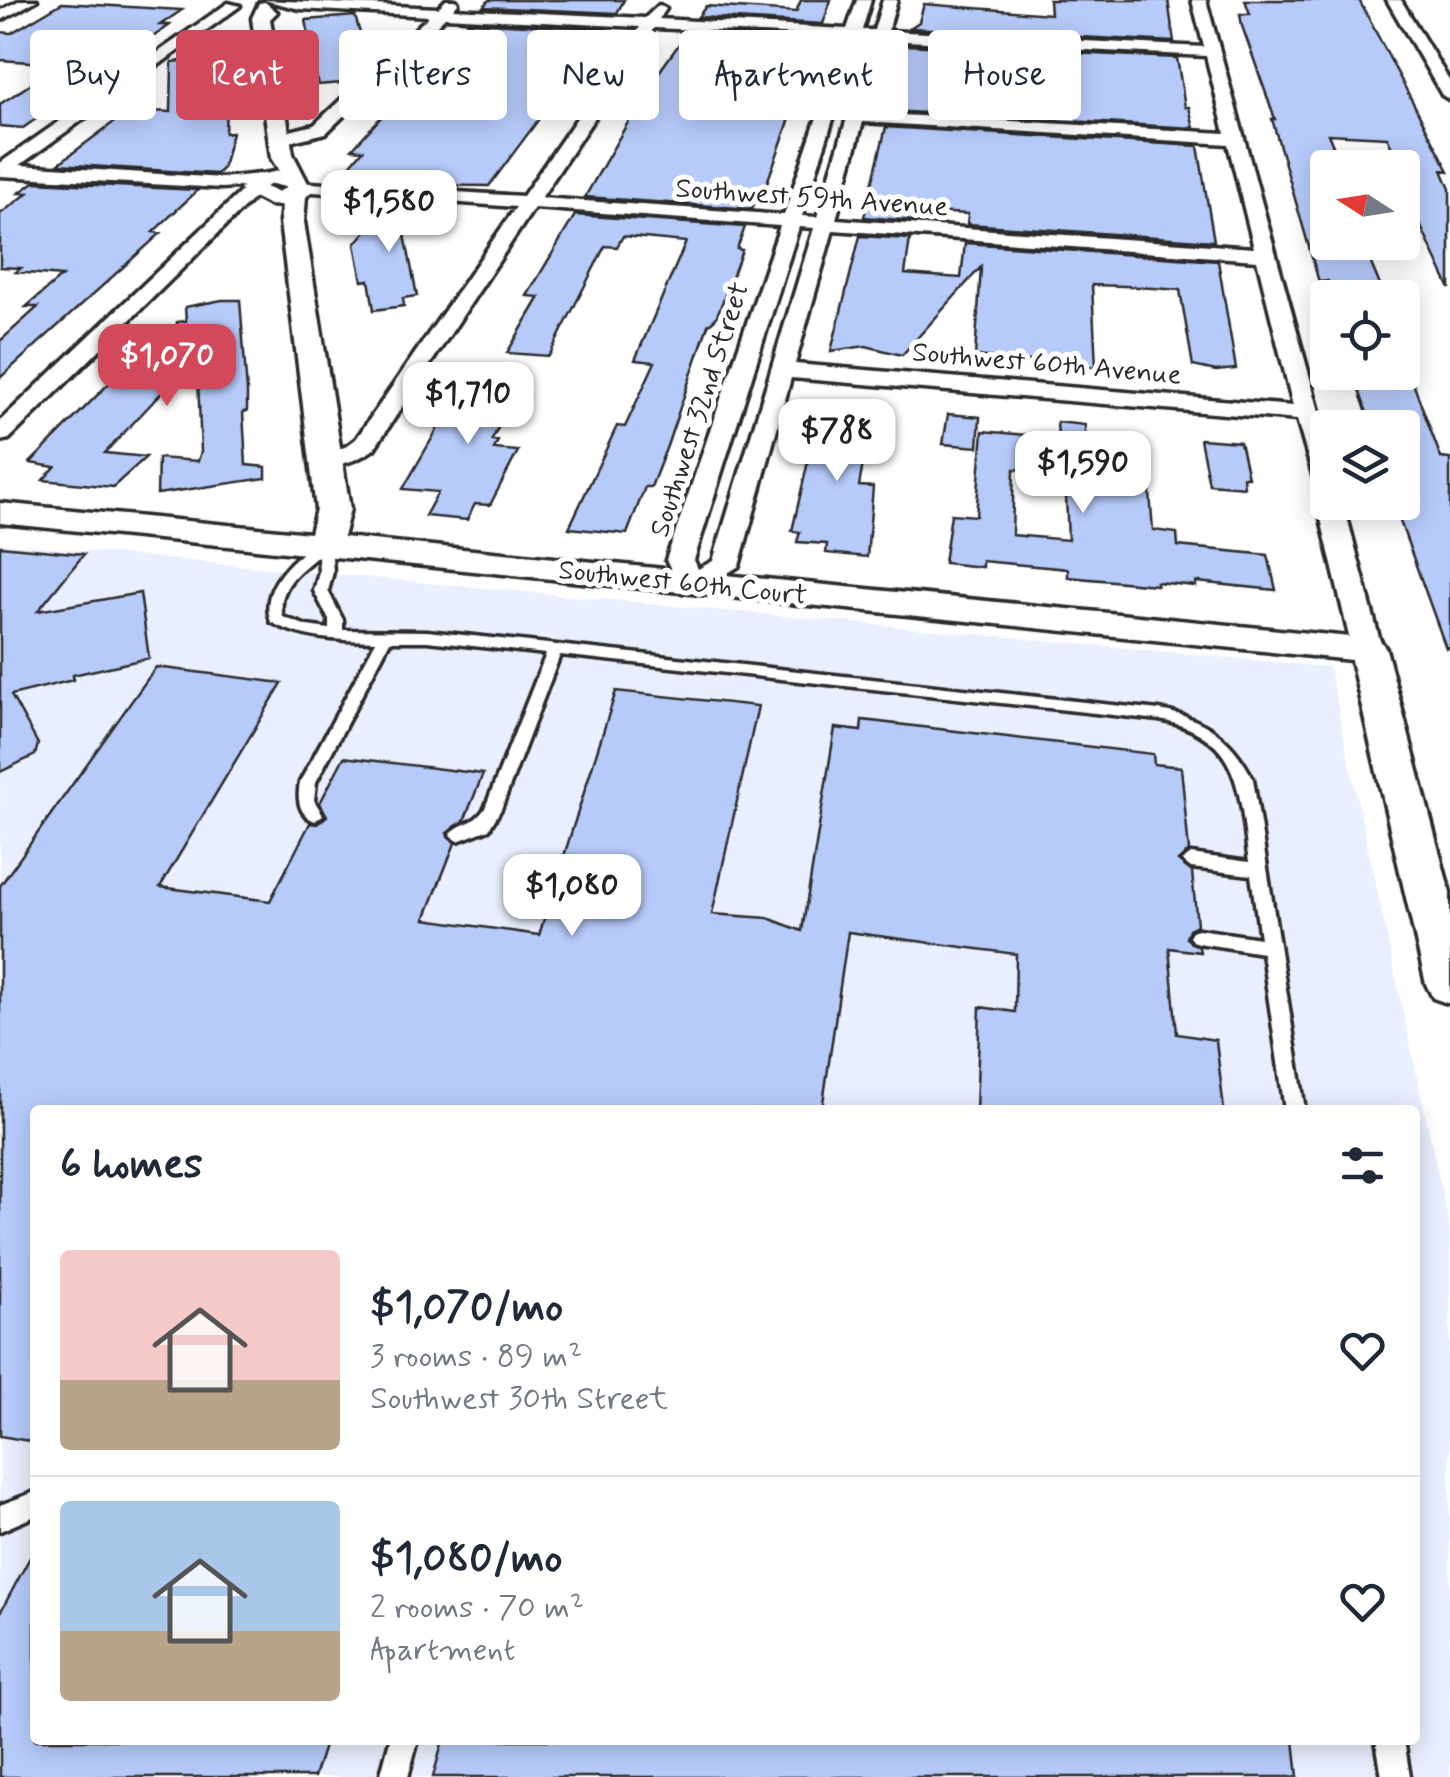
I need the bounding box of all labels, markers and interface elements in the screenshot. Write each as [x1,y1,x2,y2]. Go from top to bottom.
chip: Buy [30,30,156,120]
chip: Rent [176,30,319,120]
chip: Filters [339,30,507,120]
chip: New [527,30,659,120]
chip: Apartment [679,30,908,120]
chip: House [928,30,1081,120]
north arrow [1310,150,1420,260]
map controls [1310,150,1420,520]
pin: $1,580 [308,170,470,255]
street label: Southwest 59th Avenue [674,171,949,226]
text: $1,580 [343,181,435,223]
street label: Southwest 32nd Street [642,278,759,542]
button: locate [1310,280,1420,390]
pin: $1,070 [86,324,248,409]
street label: Southwest 60th Avenue [911,334,1183,395]
text: $1,070 [120,335,214,377]
pin: $1,710 [387,362,549,447]
text: $1,710 [425,373,511,415]
pin: $788 [778,399,896,484]
text: $788 [800,410,874,452]
button: layers [1310,410,1420,520]
pin: $1,590 [1002,431,1164,516]
text: $1,590 [1037,442,1129,484]
street label: Southwest 60th Court [557,552,809,615]
pin: $1,080 [491,854,653,939]
text: $1,080 [525,865,619,907]
text: 6 homes [60,1138,203,1193]
icon: filters [1335,1138,1390,1193]
text: $1,070/mo [370,1281,563,1336]
icon: home [140,1290,260,1410]
icon: heart [1335,1323,1390,1378]
text: 3 rooms · 89 m² [370,1336,582,1378]
text: Southwest 30th Street [370,1378,668,1420]
text: $1,080/mo [370,1532,562,1587]
icon: home [140,1541,260,1661]
icon: heart [1335,1574,1390,1629]
text: 2 rooms · 70 m² [370,1587,584,1629]
text: Apartment [370,1629,515,1671]

